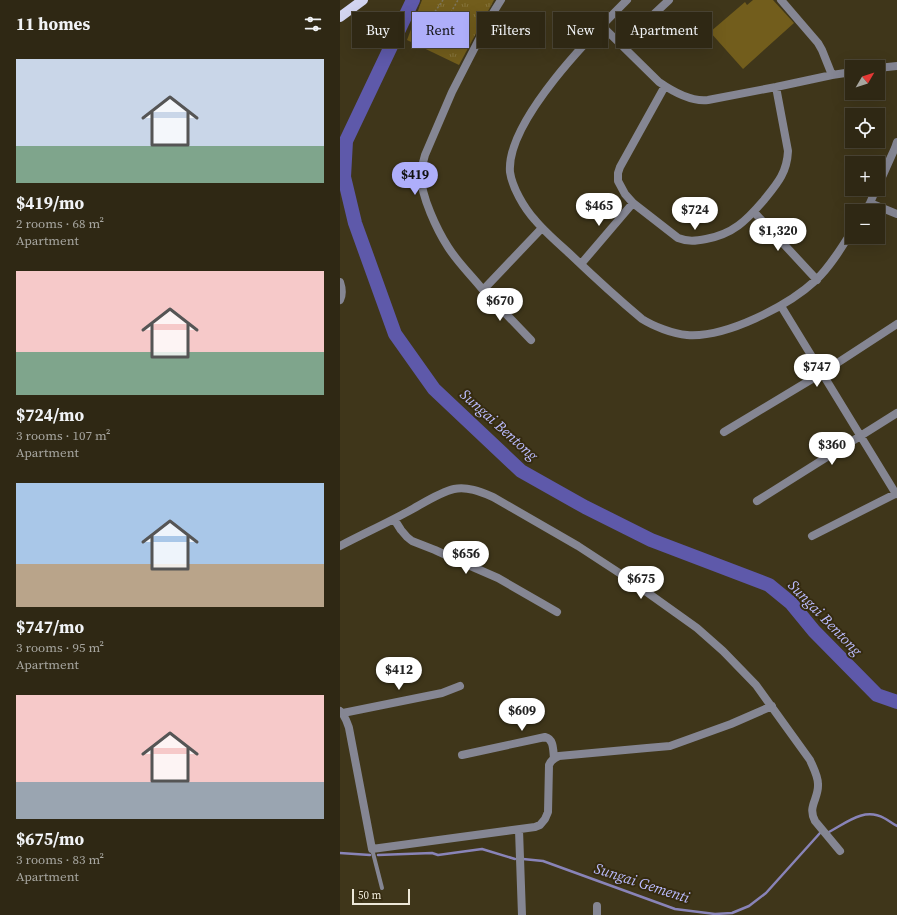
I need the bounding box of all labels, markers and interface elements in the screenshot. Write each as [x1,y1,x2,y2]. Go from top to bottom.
text: 11 homes [16,12,90,36]
chip: Buy [352,12,404,48]
chip: Rent [412,12,469,48]
chip: Filters [477,12,545,48]
chip: New [553,12,608,48]
chip: Apartment [616,12,712,48]
icon: filters [302,13,324,35]
north arrow [845,60,885,100]
map controls [845,60,885,244]
icon: home [134,85,206,157]
button: locate [845,108,885,148]
button: + [845,156,885,196]
pin: $419 [391,162,439,196]
text: $419 [401,166,429,183]
text: $419/mo [16,191,84,215]
pin: $465 [575,193,623,227]
text: $465 [585,197,613,214]
pin: $724 [671,197,719,231]
text: $724 [681,201,709,218]
button: − [845,204,885,244]
text: 2 rooms · 68 m² [16,215,104,232]
pin: $1,320 [745,218,811,252]
text: $1,320 [758,222,798,239]
text: Apartment [16,232,79,249]
pin: $670 [476,288,524,322]
text: $670 [486,292,514,309]
icon: home [134,297,206,369]
pin: $747 [793,354,841,388]
text: $747 [803,358,831,375]
water label: Sungai Bentong [456,384,544,466]
text: $724/mo [16,403,84,427]
text: 3 rooms · 107 m² [16,427,111,444]
pin: $360 [808,432,856,466]
text: $360 [818,436,846,453]
text: Apartment [16,444,79,461]
icon: home [134,509,206,581]
pin: $656 [442,541,490,575]
text: $656 [452,545,480,562]
pin: $675 [617,566,665,600]
text: $675 [627,570,655,587]
water label: Sungai Bentong [784,575,868,661]
text: $747/mo [16,615,84,639]
text: 3 rooms · 95 m² [16,639,104,656]
text: Apartment [16,656,79,673]
pin: $412 [375,657,423,691]
text: $412 [385,661,413,678]
pin: $609 [498,698,546,732]
text: $609 [508,702,536,719]
icon: home [134,721,206,793]
text: $675/mo [16,827,84,851]
text: 3 rooms · 83 m² [16,851,104,868]
water label: Sungai Gementi [592,857,693,908]
text: Apartment [16,868,79,885]
scale bar [352,887,410,906]
text: 50 m [358,888,381,903]

